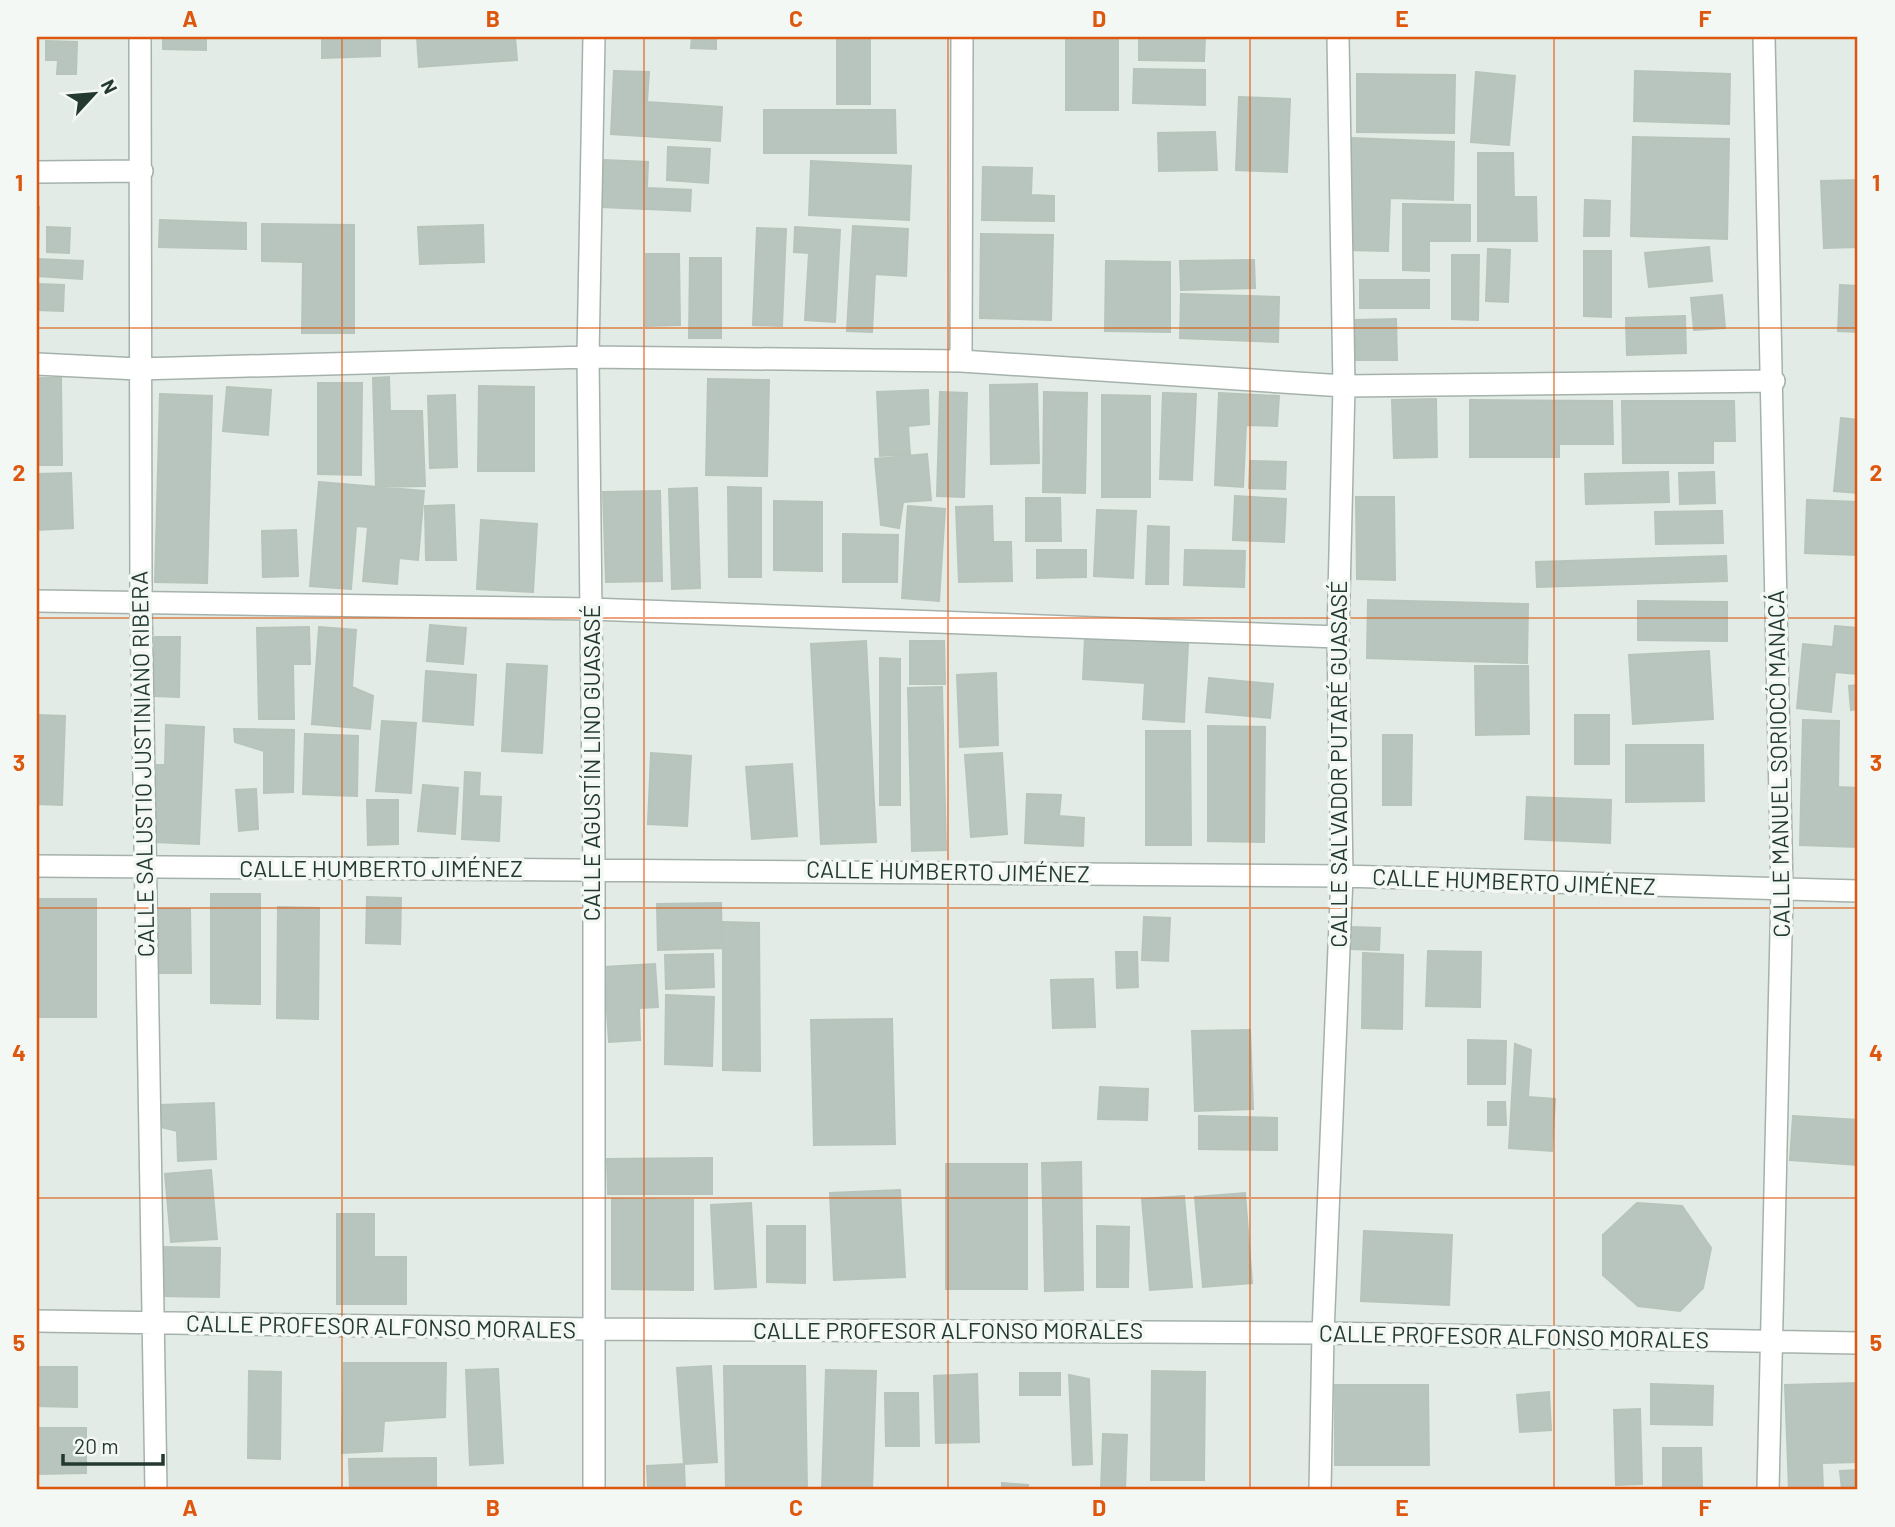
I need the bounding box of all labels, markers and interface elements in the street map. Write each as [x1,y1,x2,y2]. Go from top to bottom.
text: A [182,4,198,32]
text: B [486,4,500,32]
text: C [789,4,803,32]
text: D [1092,4,1106,32]
text: E [1395,4,1409,32]
text: F [1699,4,1712,32]
north arrow [60,60,130,130]
text: N [97,76,123,97]
text: 1 [15,168,23,196]
text: 1 [1872,168,1880,196]
text: 2 [13,458,25,486]
text: 2 [1870,458,1882,486]
street label: CALLE SALUSTIO JUSTINIANO RIBERA [125,571,159,957]
street label: CALLE SALVADOR PUTARÉ GUASASÉ [1324,580,1352,948]
street label: CALLE MANUEL SORIOCÓ MANACÁ [1761,590,1795,938]
street label: CALLE AGUSTÍN LINO GUASASÉ [577,605,605,921]
text: 3 [13,748,25,776]
text: 3 [1870,748,1882,776]
street label: CALLE HUMBERTO JIMÉNEZ [239,854,523,882]
street label: CALLE HUMBERTO JIMÉNEZ [806,855,1090,887]
street label: CALLE HUMBERTO JIMÉNEZ [1372,862,1656,900]
text: 4 [12,1038,26,1066]
text: 4 [1869,1038,1883,1066]
street label: CALLE PROFESOR ALFONSO MORALES [186,1309,576,1343]
street label: CALLE PROFESOR ALFONSO MORALES [753,1316,1143,1344]
street label: CALLE PROFESOR ALFONSO MORALES [1319,1319,1709,1353]
text: 5 [13,1328,25,1356]
text: 5 [1870,1328,1882,1356]
scale bar [63,1422,163,1466]
text: 20 m [74,1433,119,1458]
text: A [182,1493,198,1521]
text: B [486,1493,500,1521]
text: C [789,1493,803,1521]
text: D [1092,1493,1106,1521]
text: E [1395,1493,1409,1521]
text: F [1699,1493,1712,1521]

